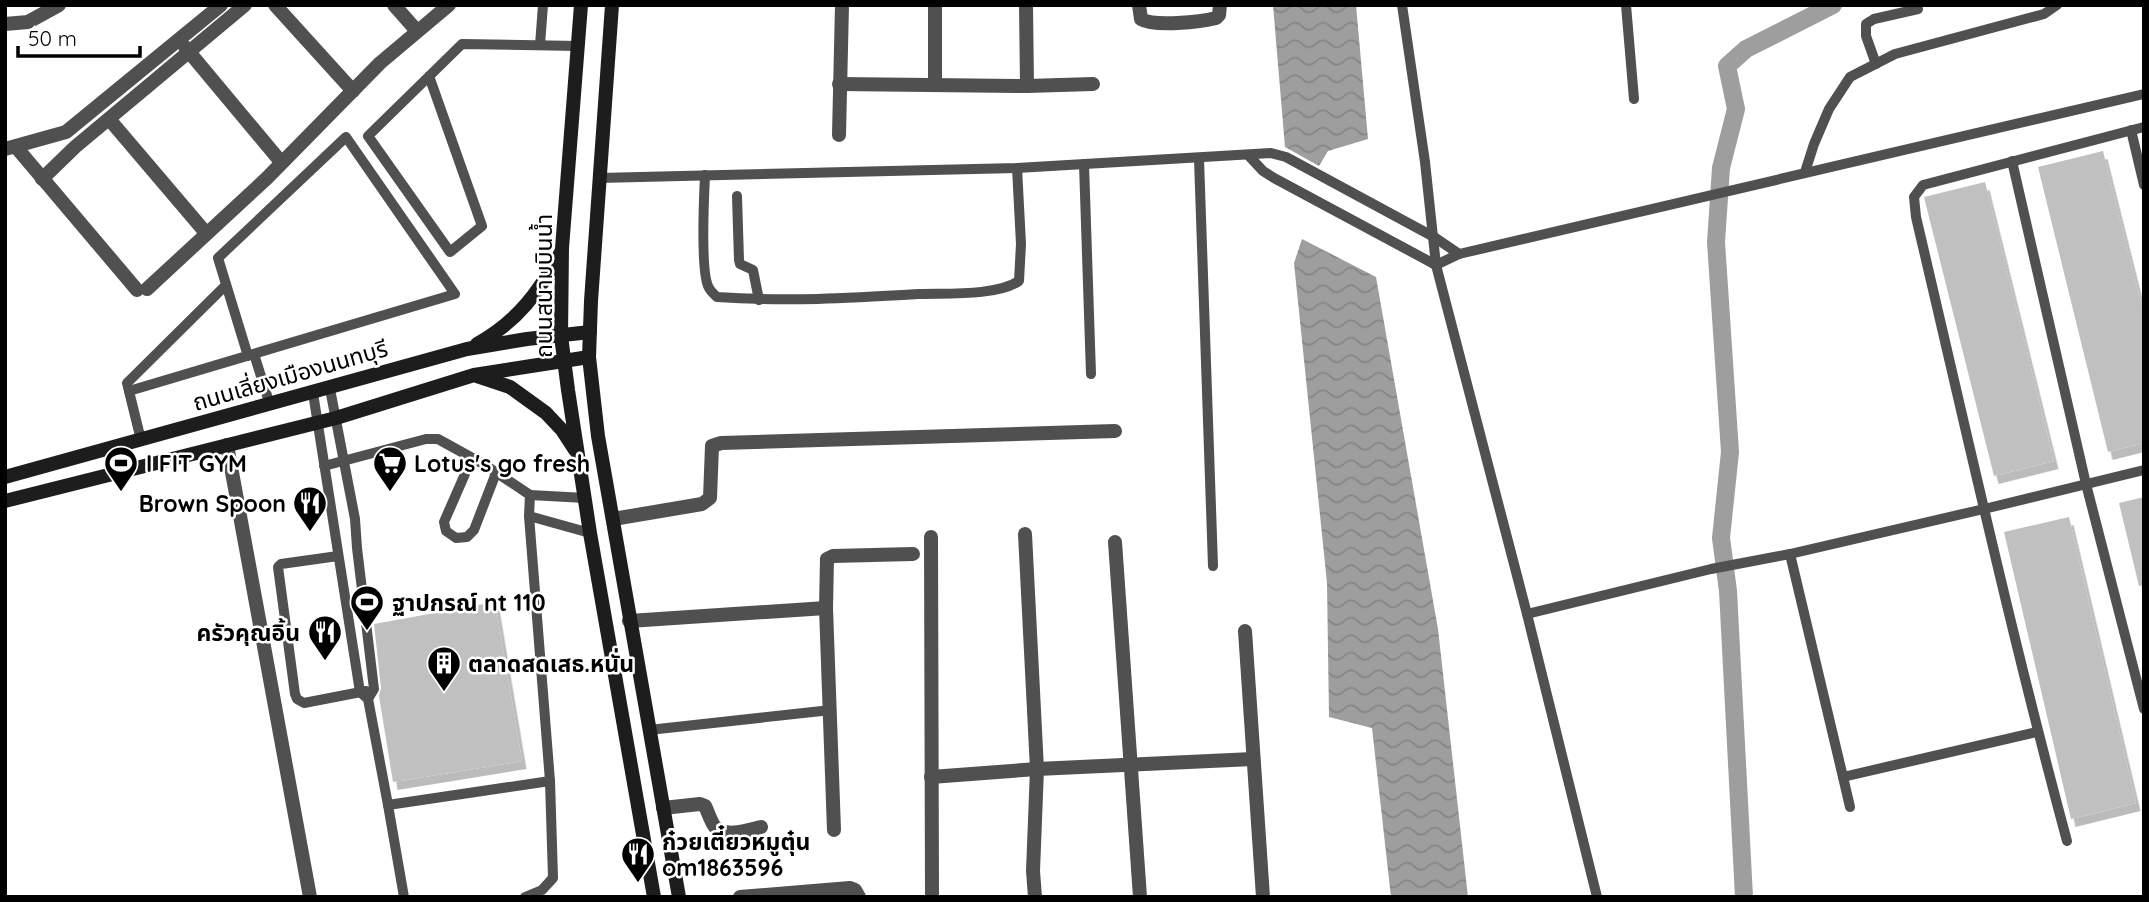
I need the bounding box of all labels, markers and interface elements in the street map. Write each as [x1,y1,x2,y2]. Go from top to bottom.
scale bar [18,14,140,58]
text: 50 m [28,25,77,51]
street label: ถนนสนามบินน้ำ [528,214,558,358]
street label: ถนนเลี่ยงเมืองนนทบุรี [189,332,391,417]
sports icon: I FIT GYM [102,444,140,493]
supermarket icon: Lotus's go fresh [371,444,409,493]
place label: I FIT GYM [146,449,247,478]
place label: Lotus's go fresh [414,449,590,478]
restaurant icon: Brown Spoon [291,484,329,533]
place label: Brown Spoon [139,489,286,518]
sports icon: ฐาปกรณ์ nt 110 [348,583,386,632]
place label: ฐาปกรณ์ nt 110 [392,588,546,617]
restaurant icon: ครัวคุณอิ้น [306,613,344,662]
place label: ครัวคุณอิ้น [196,618,300,647]
building icon: ตลาดสดเสธ.หนั่น [425,644,463,693]
place label: ตลาดสดเสธ.หนั่น [468,648,634,678]
place label: ก๋วยเตี๋ยวหมูตุ๋น om1863596 [662,825,810,882]
restaurant icon: ก๋วยเตี๋ยวหมูตุ๋น om1863596 [619,835,657,884]

